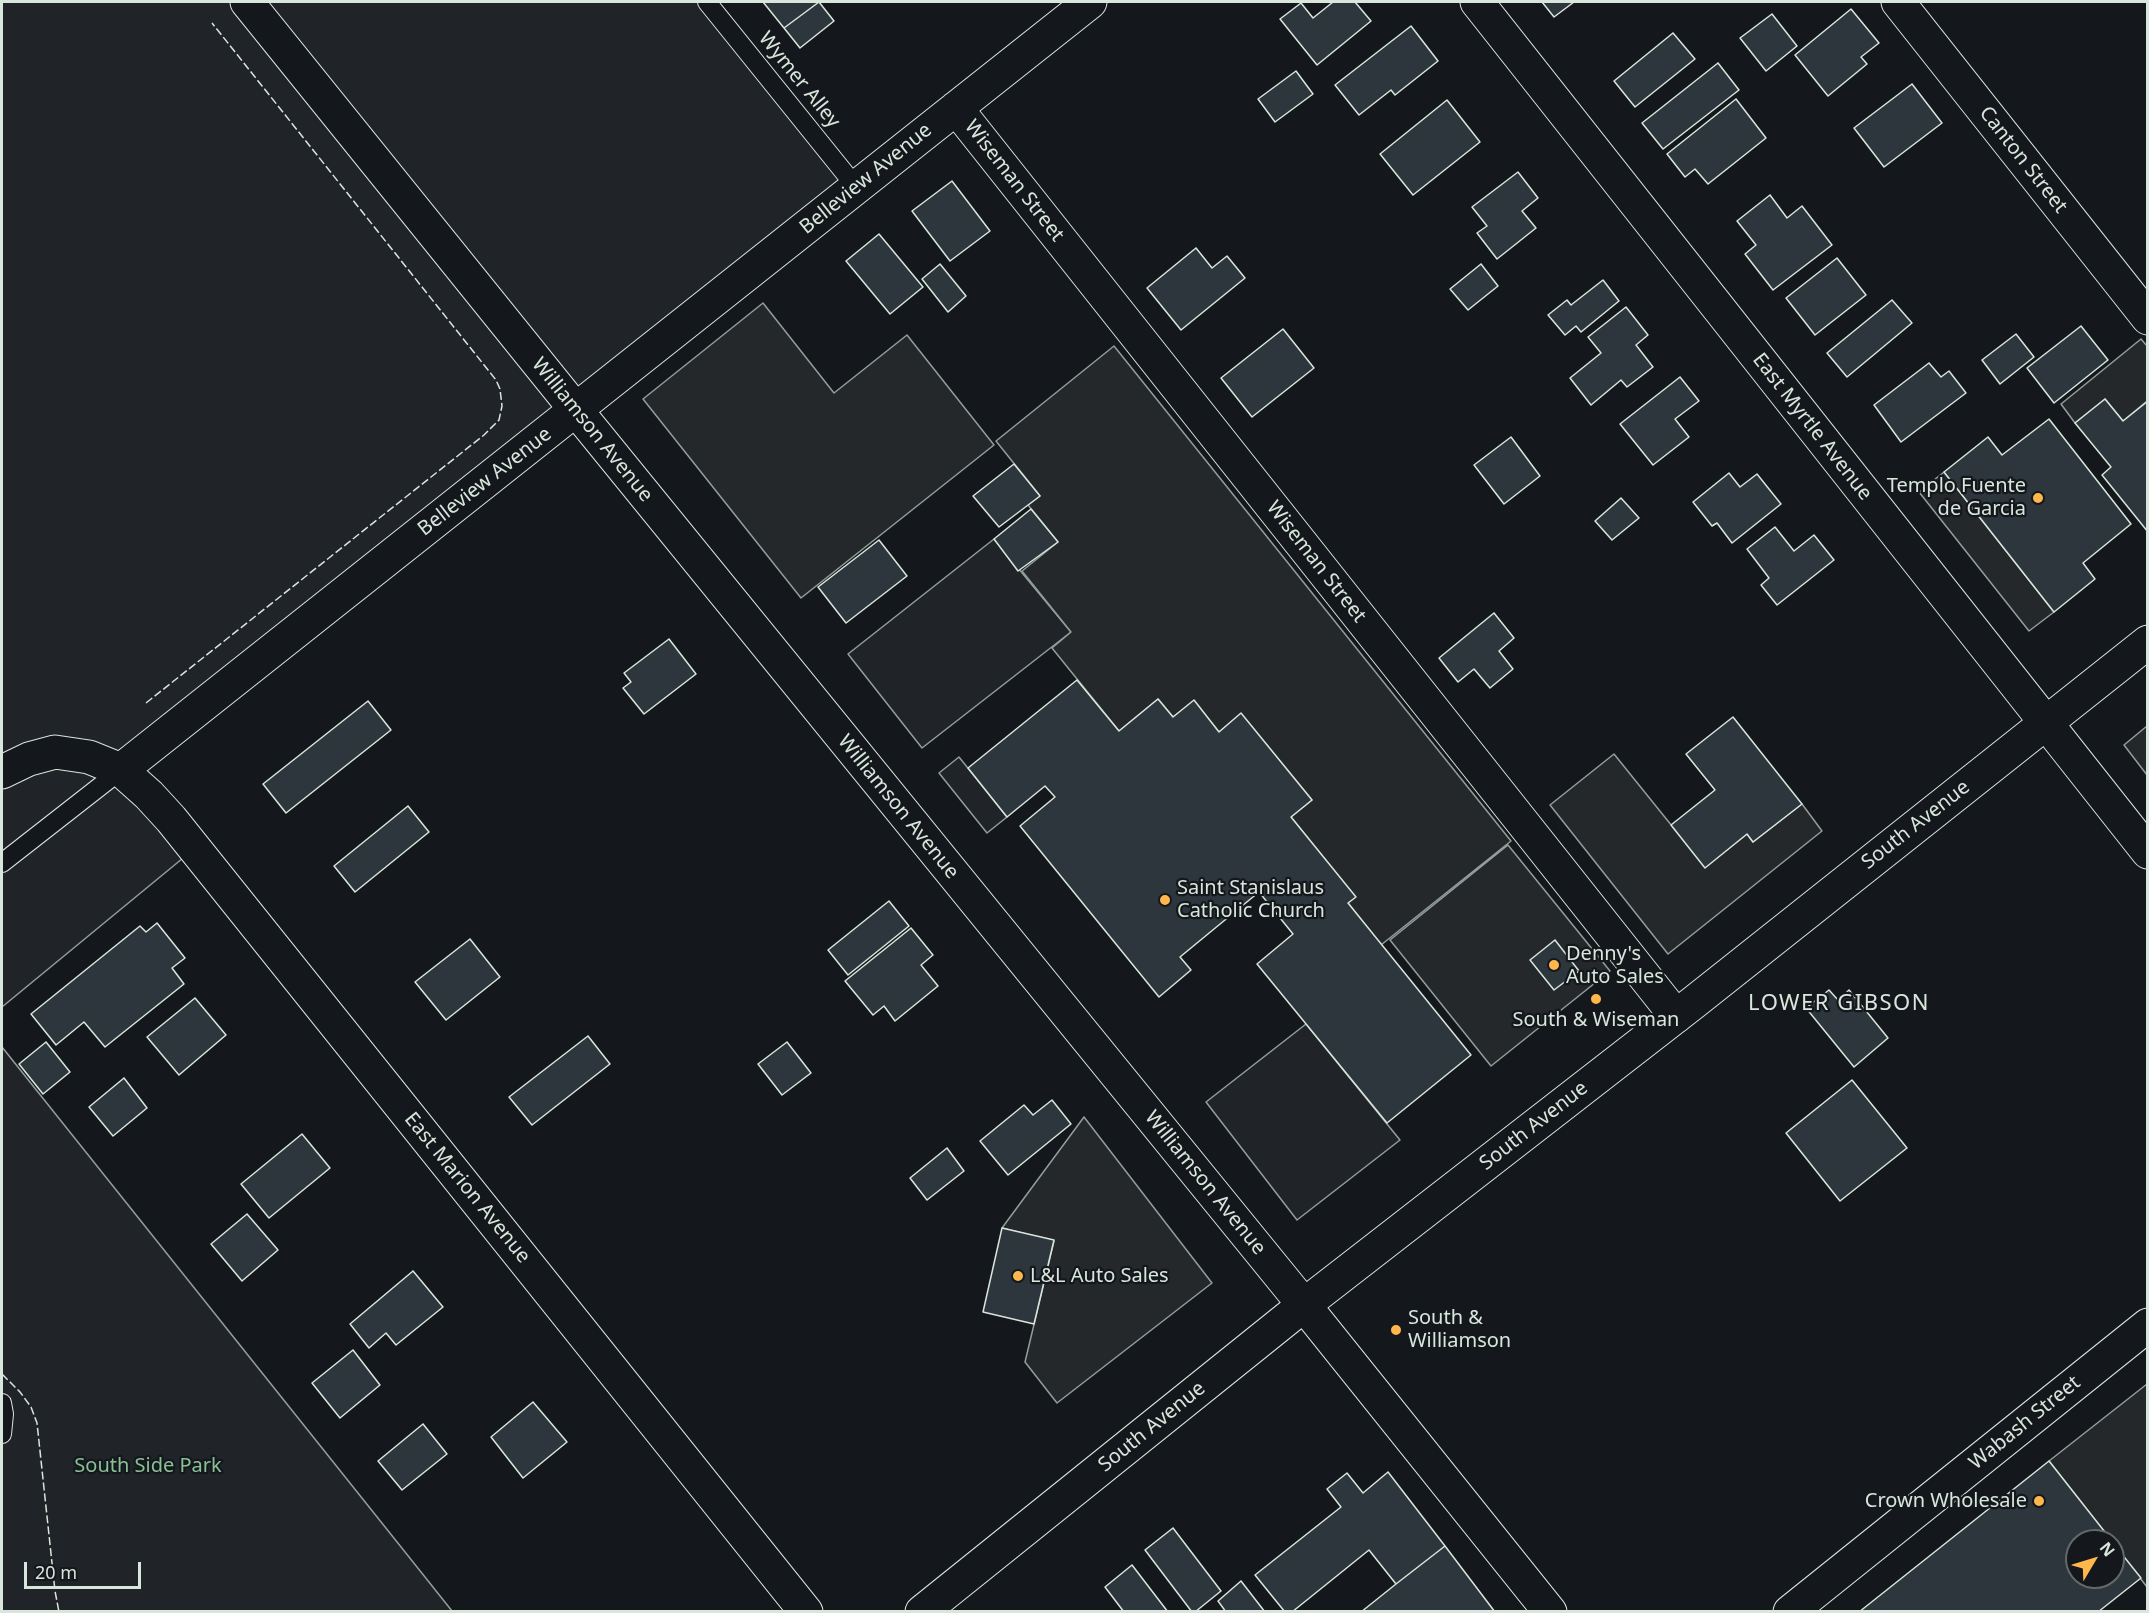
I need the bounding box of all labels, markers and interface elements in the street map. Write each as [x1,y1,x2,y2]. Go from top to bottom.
street label: Wymer Alley [753,27,845,133]
street label: Canton Street [1974,102,2072,218]
street label: Wiseman Street [959,115,1069,247]
street label: Belleview Avenue [795,118,937,240]
street label: East Myrtle Avenue [1747,349,1877,505]
street label: Williamson Avenue [526,353,658,507]
street label: Belleview Avenue [413,422,557,542]
place label: Templo Fuente de Garcia [1887,474,2026,521]
marker: Templo Fuente de Garcia [2031,491,2045,505]
street label: Wiseman Street [1261,496,1371,628]
street label: Williamson Avenue [832,730,964,884]
street label: South Avenue [1857,775,1975,875]
place label: Saint Stanislaus Catholic Church [1177,876,1325,923]
marker: Saint Stanislaus Catholic Church [1158,893,1172,907]
place label: Denny's Auto Sales [1566,942,1664,989]
marker: Denny's Auto Sales [1547,958,1561,972]
district label: LOWER GIBSON [1748,991,1930,1017]
marker: South & Wiseman [1589,992,1603,1006]
place label: South & Wiseman [1513,1008,1679,1032]
street label: South Avenue [1475,1076,1593,1176]
street label: Williamson Avenue [1139,1106,1271,1260]
street label: East Marion Avenue [399,1108,535,1268]
place label: L&L Auto Sales [1030,1264,1169,1288]
marker: L&L Auto Sales [1011,1269,1025,1283]
place label: South & Williamson [1408,1306,1511,1353]
marker: South & Williamson [1389,1323,1403,1337]
street label: Wabash Street [1965,1371,2085,1475]
street label: South Avenue [1094,1377,1210,1477]
park label: South Side Park [74,1454,222,1478]
place label: Crown Wholesale [1865,1489,2027,1513]
marker: Crown Wholesale [2032,1494,2046,1508]
north arrow [2065,1529,2125,1589]
text: N [2095,1537,2120,1561]
scale bar [27,1550,144,1588]
text: 20 m [35,1560,77,1584]

